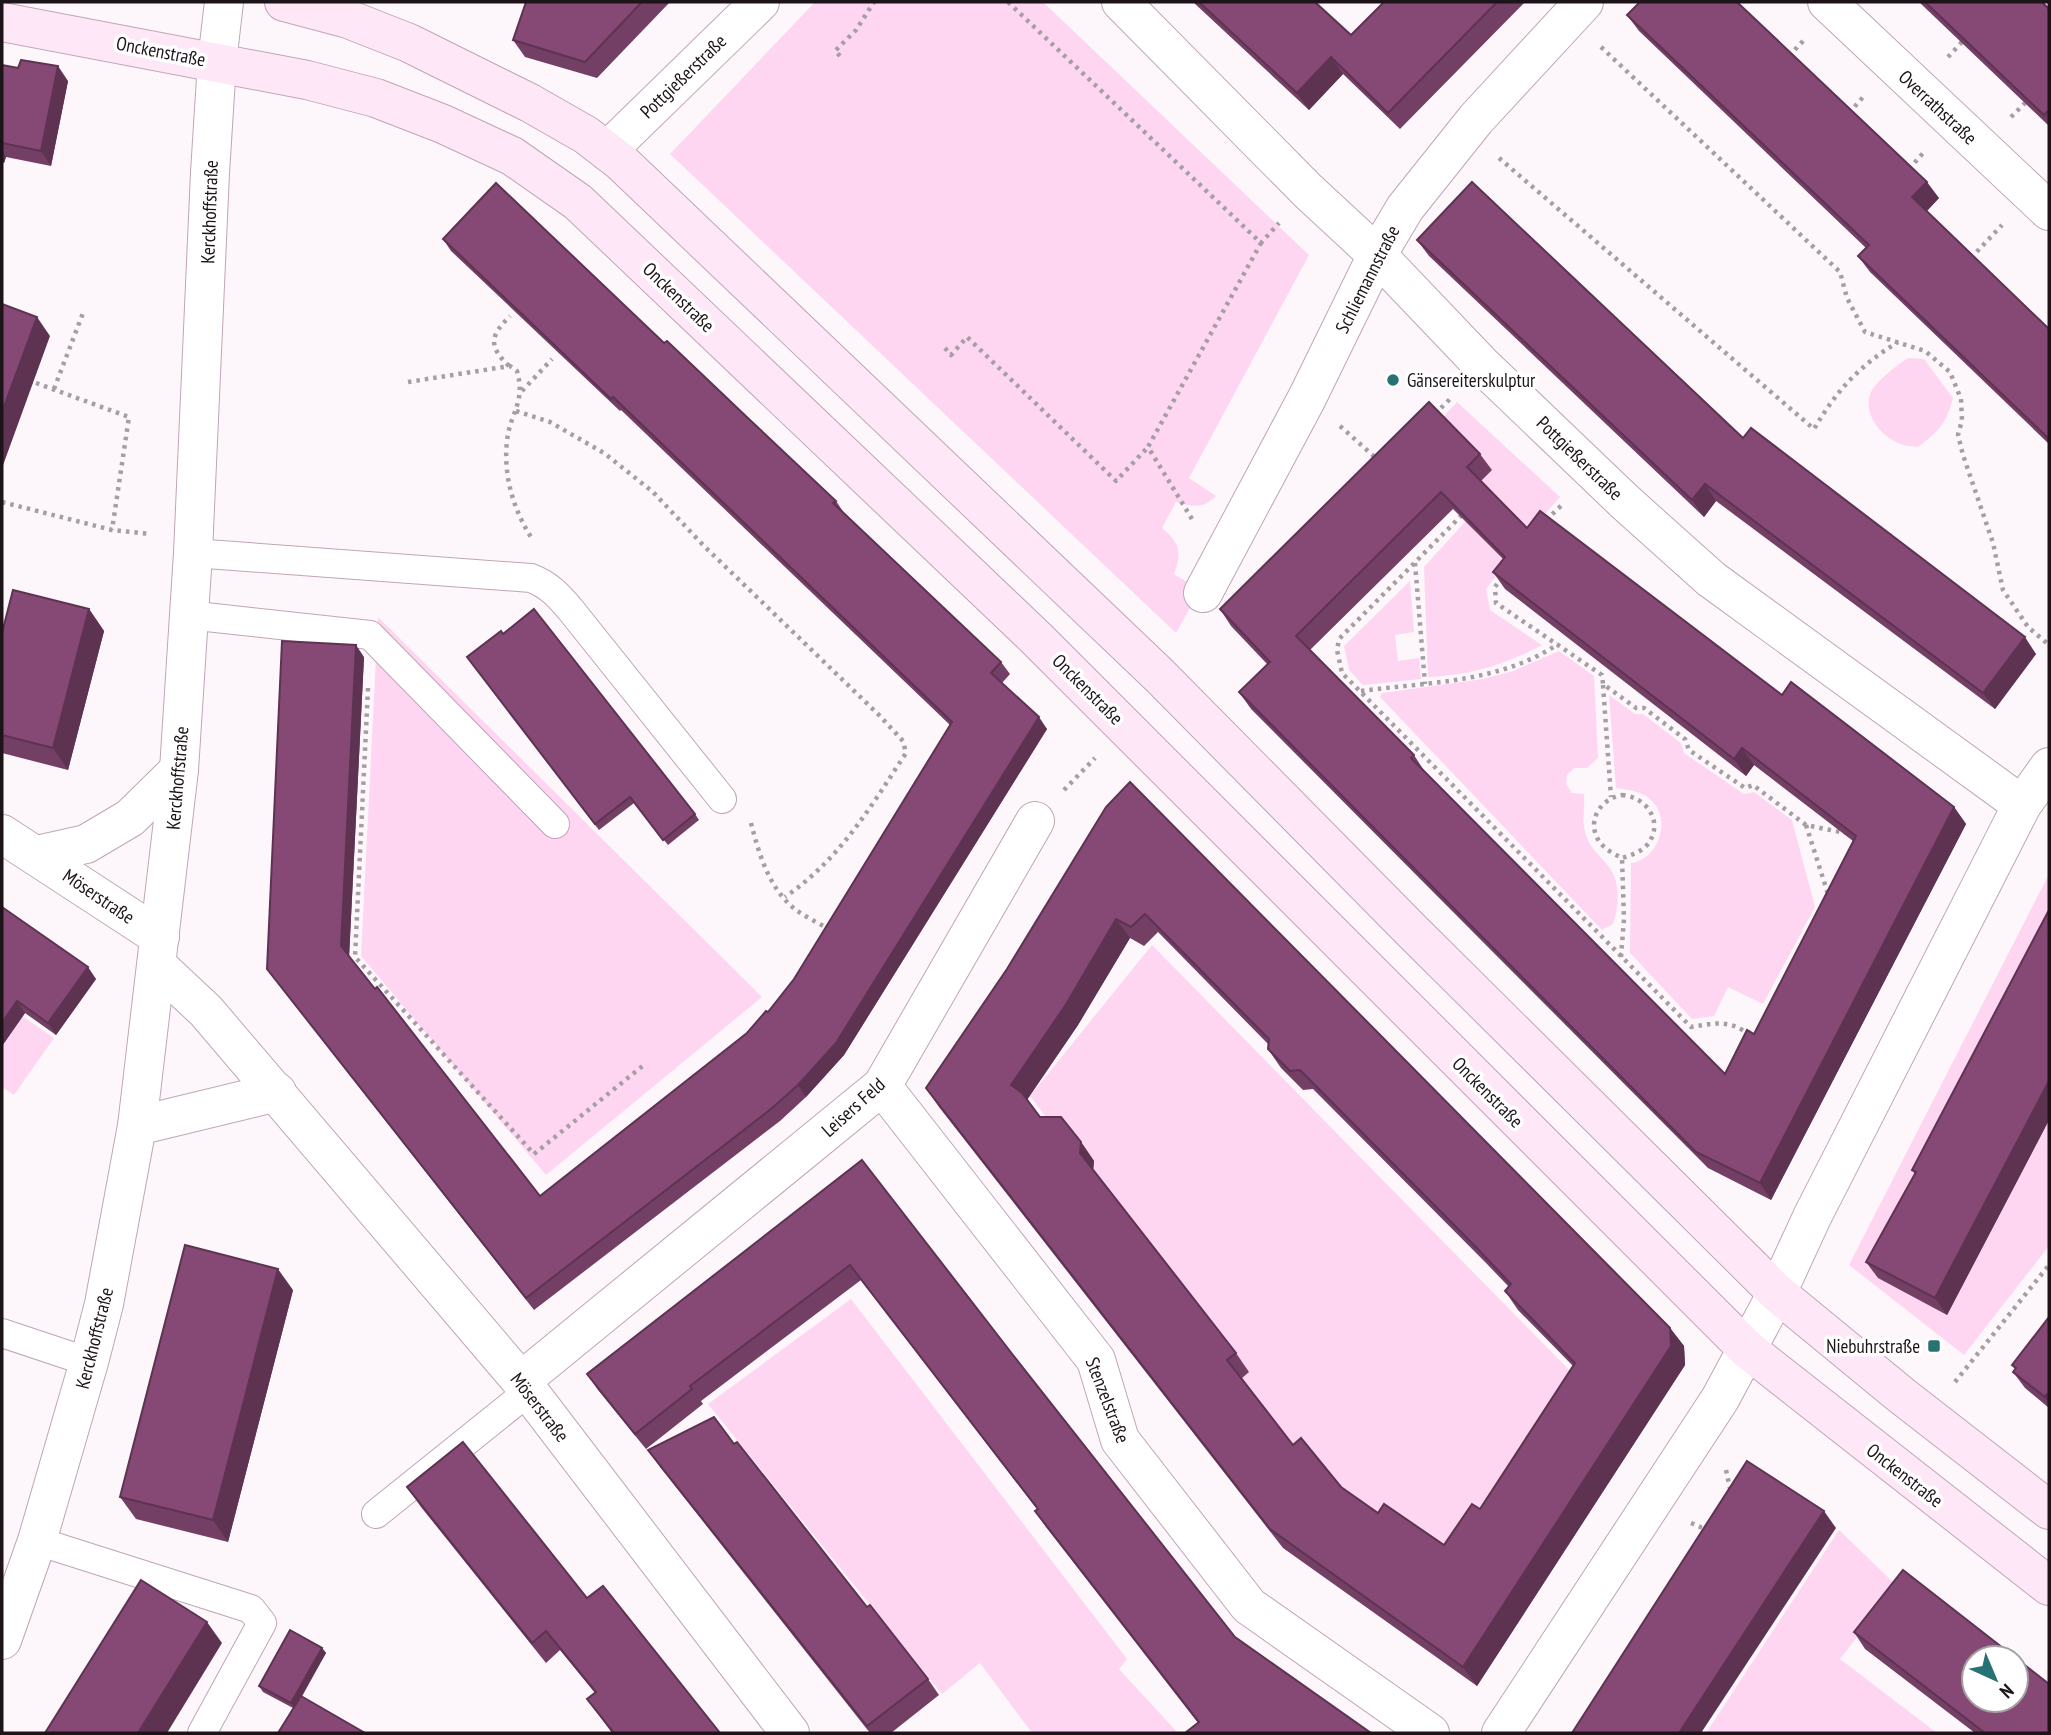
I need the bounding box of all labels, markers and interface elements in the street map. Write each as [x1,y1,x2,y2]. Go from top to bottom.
street label: Pottgießerstraße [635,29,731,123]
street label: Onckenstraße [114,31,208,71]
street label: Overrathstraße [1894,65,1982,149]
street label: Kerckhoffstraße [195,160,223,264]
street label: Schliemannstraße [1330,221,1405,337]
street label: Onckenstraße [638,257,720,337]
place label: Gänsereiterskulptur [1407,368,1536,392]
marker: Gänsereiterskulptur [1385,372,1401,388]
street label: Pottgießerstraße [1532,411,1628,505]
street label: Onckenstraße [1048,649,1129,730]
street label: Kerckhoffstraße [161,725,193,831]
street label: Möserstraße [59,863,140,929]
street label: Onckenstraße [1448,1052,1529,1133]
street label: Leisers Feld [816,1072,890,1142]
street label: Kerckhoffstraße [70,1285,118,1391]
place label: Niebuhrstraße [1826,1334,1920,1358]
marker: Niebuhrstraße [1926,1338,1942,1354]
street label: Stenzelstraße [1081,1354,1135,1446]
street label: Möserstraße [505,1368,575,1447]
street label: Onckenstraße [1862,1438,1948,1512]
north arrow [1960,1644,2030,1714]
text: N [1995,1679,2019,1703]

